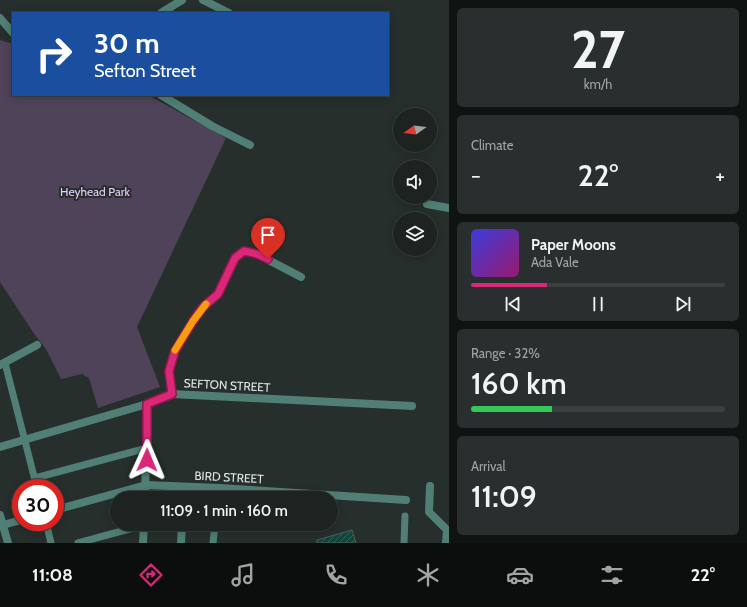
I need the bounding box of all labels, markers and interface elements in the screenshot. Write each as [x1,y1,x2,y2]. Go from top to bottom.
text: 27 [571,18,625,81]
text: 30 m [94,26,160,60]
icon: right [28,28,80,80]
text: Sefton Street [94,60,196,82]
text: km/h [584,76,612,92]
north arrow [393,108,437,152]
map controls [393,108,437,256]
text: Climate [471,137,513,153]
text: 22° [578,157,618,194]
button: sound [393,160,437,204]
text: − [471,162,481,189]
text: + [715,162,725,189]
park label: Heyhead Park [60,184,131,199]
button: layers [393,212,437,256]
pin [251,218,285,259]
icon: arrive [257,224,279,246]
text: Paper Moons [531,236,616,254]
text: Ada Vale [531,254,579,270]
icon: previous [502,293,524,315]
icon: pause [587,293,609,315]
icon: next [672,293,694,315]
text: Range · 32% [471,345,540,361]
text: 160 km [471,365,567,402]
street label: SEFTON STREET [183,375,271,395]
position arrow [126,439,168,481]
text: Arrival [471,458,506,474]
street label: BIRD STREET [194,468,265,486]
text: 11:09 [471,478,537,515]
speed limit sign: 30 [12,479,64,531]
text: 11:09 · 1 min · 160 m [160,502,288,520]
icon: directions [137,561,165,589]
icon: music [229,561,257,589]
icon: phone [322,561,350,589]
icon: climate [414,561,442,589]
icon: car [506,561,534,589]
icon: filters [598,561,626,589]
text: 11:08 [32,564,73,586]
text: 22° [691,564,715,586]

